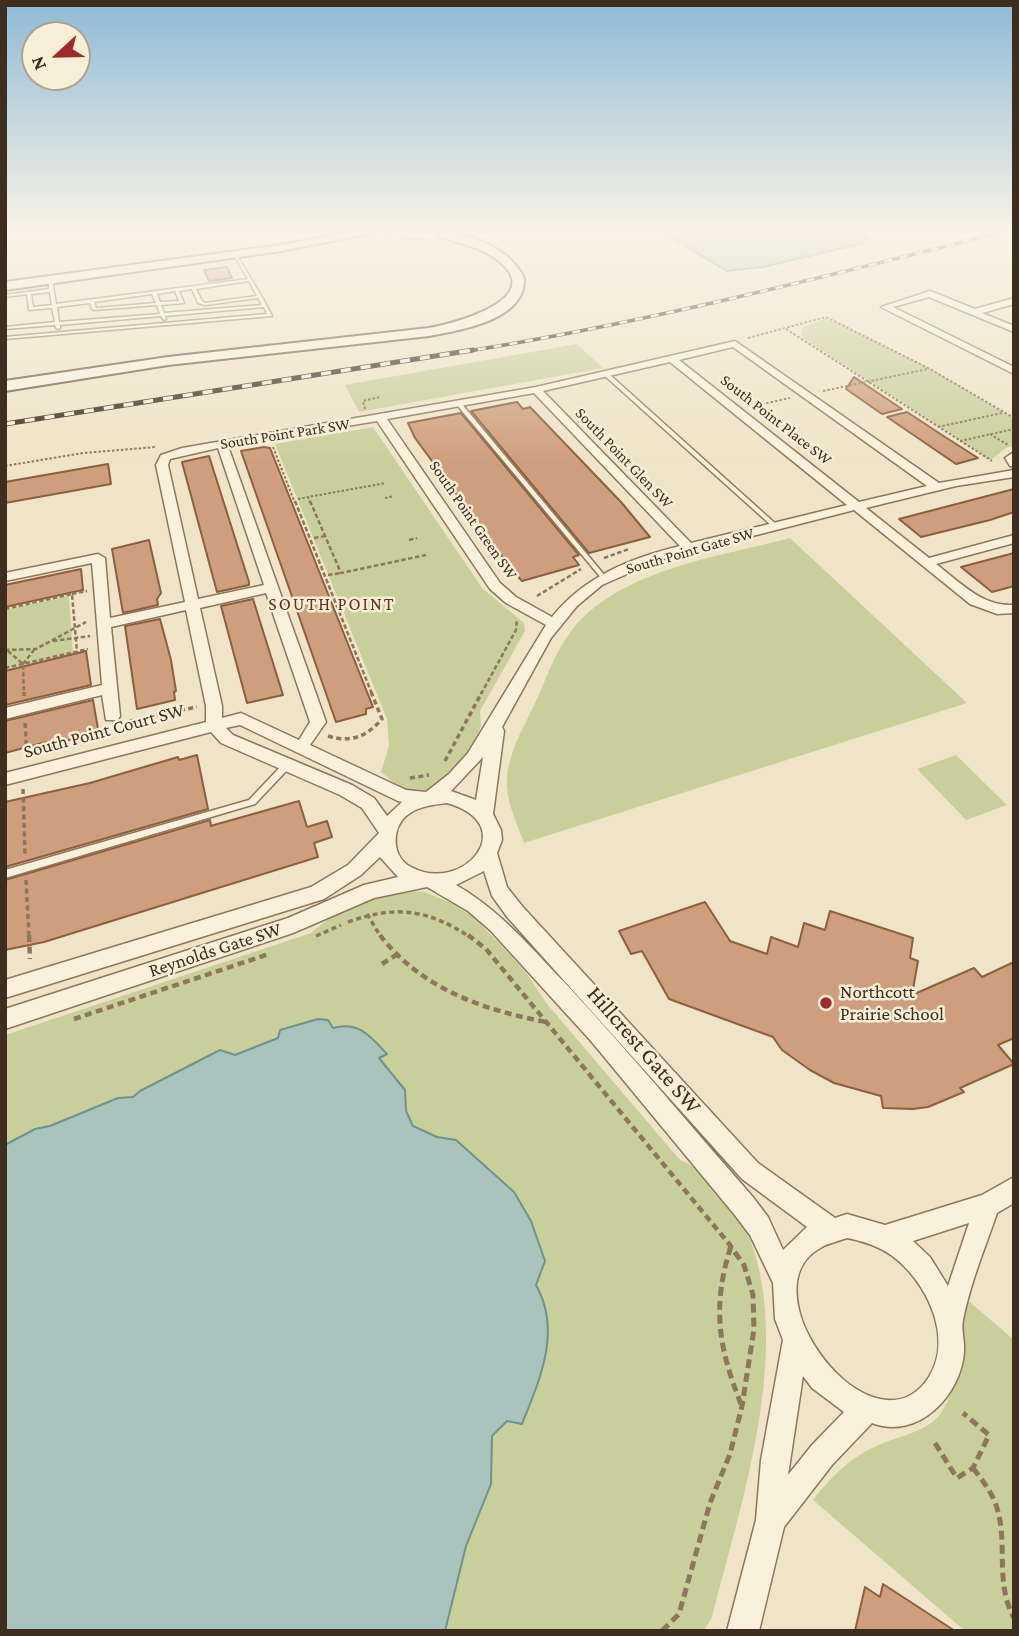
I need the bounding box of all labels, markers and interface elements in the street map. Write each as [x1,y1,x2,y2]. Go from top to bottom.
north arrow [21,21,91,91]
text: N [26,53,50,73]
street label: South Point Place SW [717,371,835,469]
street label: South Point Glen SW [571,404,677,512]
street label: South Point Park SW [219,414,351,454]
street label: South Point Green SW [425,457,521,583]
street label: South Point Gate SW [624,524,756,578]
district label: SOUTH POINT [270,593,394,615]
street label: South Point Court SW [21,699,187,763]
street label: Reynolds Gate SW [146,918,284,982]
street label: Hillcrest Gate SW [581,980,707,1120]
place label: Northcott Prairie School [840,981,944,1025]
marker: Northcott Prairie School [818,995,834,1011]

